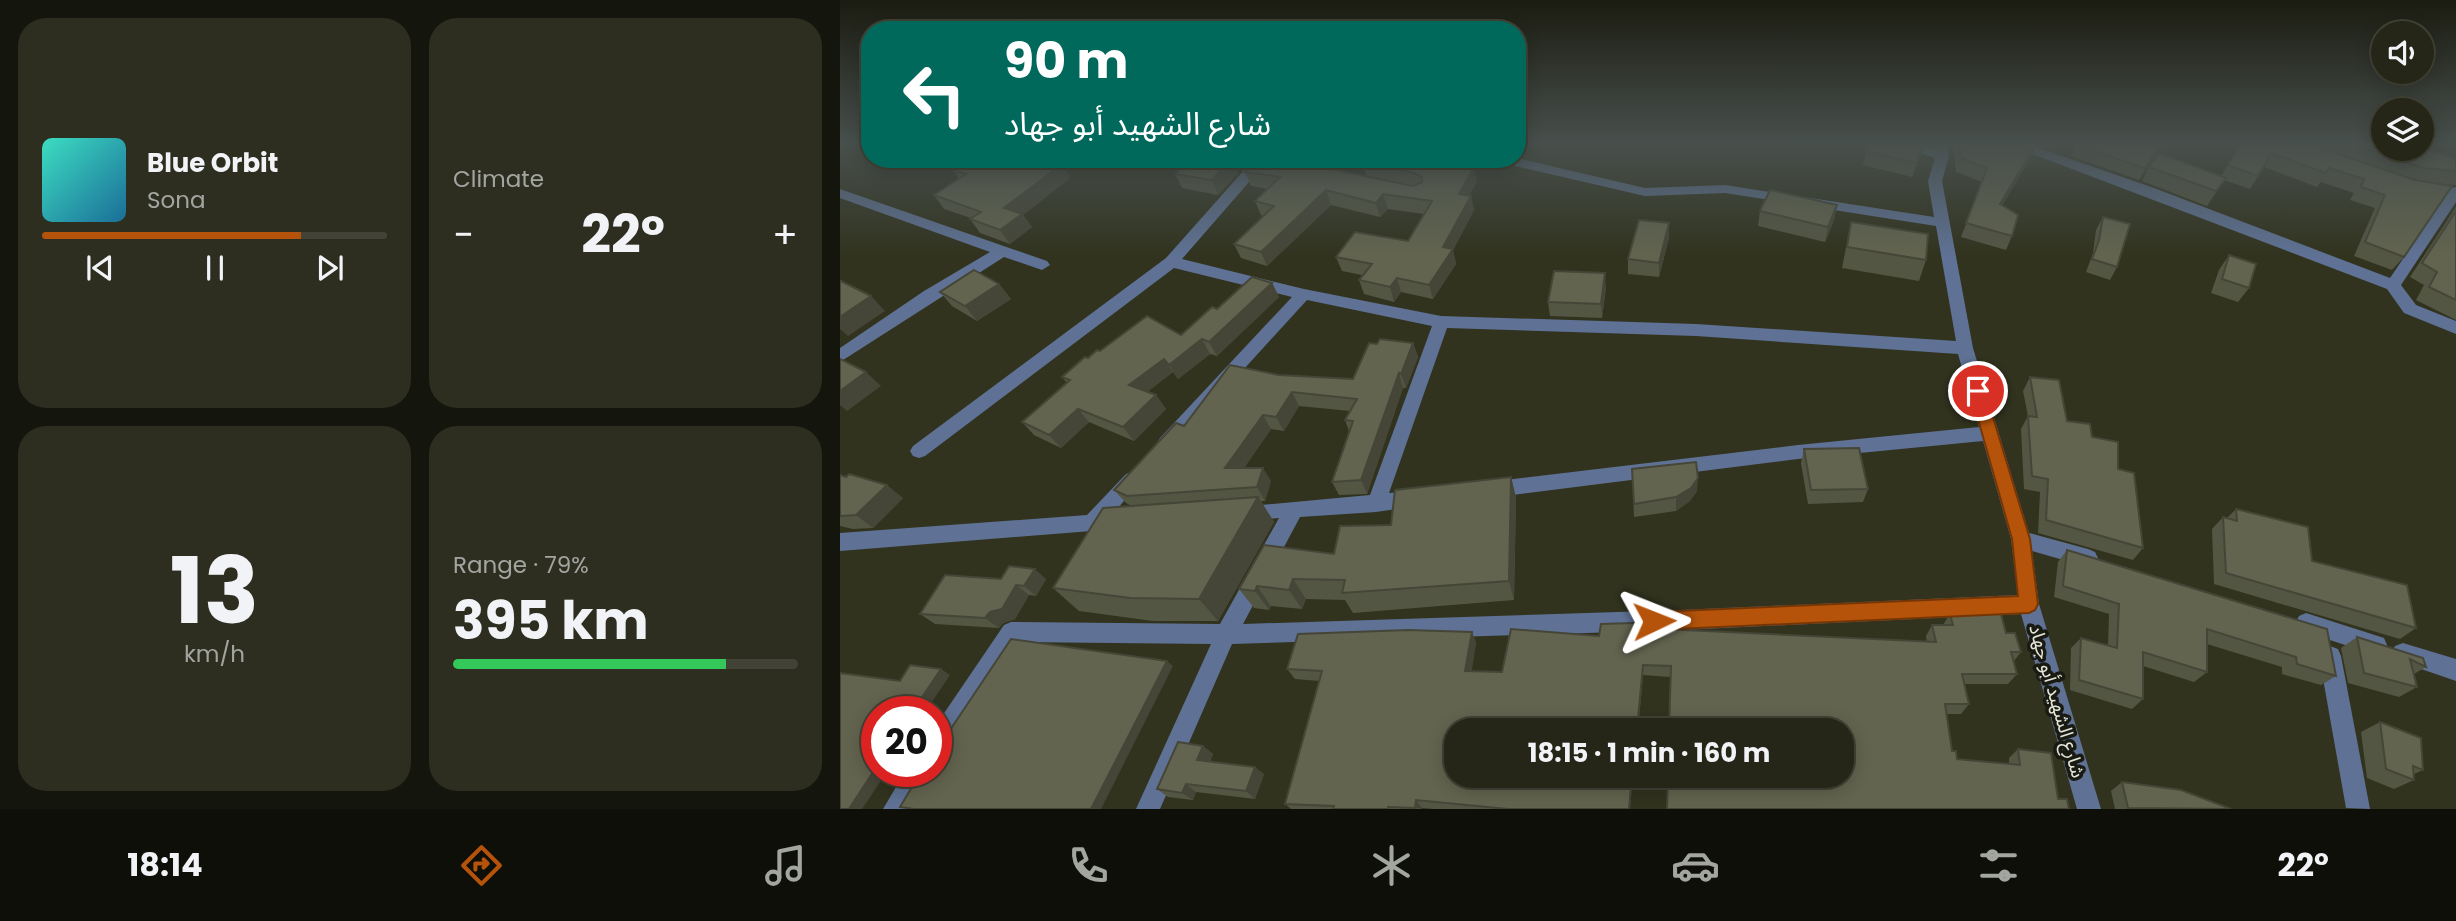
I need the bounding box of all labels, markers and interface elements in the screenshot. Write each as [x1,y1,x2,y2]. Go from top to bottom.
map controls [2371,21,2434,161]
button: sound [2371,21,2434,84]
text: 90 m [1004,27,1128,95]
icon: left [889,49,980,140]
button: layers [2371,98,2434,161]
text: شارع الشهيد أبو جهاد [1004,101,1271,146]
text: Blue Orbit [147,145,278,181]
text: Climate [453,163,544,195]
text: Sona [147,184,206,216]
text: 22° [581,198,665,271]
text: − [453,208,474,261]
text: + [772,208,798,261]
icon: previous [81,249,119,287]
icon: pause [196,249,234,287]
icon: next [311,249,349,287]
pin [1948,361,2008,421]
icon: arrive [1959,372,1997,410]
text: 13 [170,527,259,655]
text: Range · 79% [453,549,589,581]
text: 395 km [453,584,648,657]
position arrow [1617,584,1691,658]
street label: شارع الشهيد أبو جهاد [2022,621,2092,781]
text: km/h [184,638,245,670]
speed limit sign: 20 [861,696,952,787]
text: 18:15 · 1 min · 160 m [1528,735,1770,771]
icon: directions [457,841,506,890]
icon: music [761,841,810,890]
icon: phone [1064,841,1113,890]
icon: climate [1367,841,1416,890]
icon: car [1671,841,1720,890]
icon: filters [1974,841,2023,890]
text: 18:14 [127,842,203,887]
text: 22° [2277,842,2329,887]

